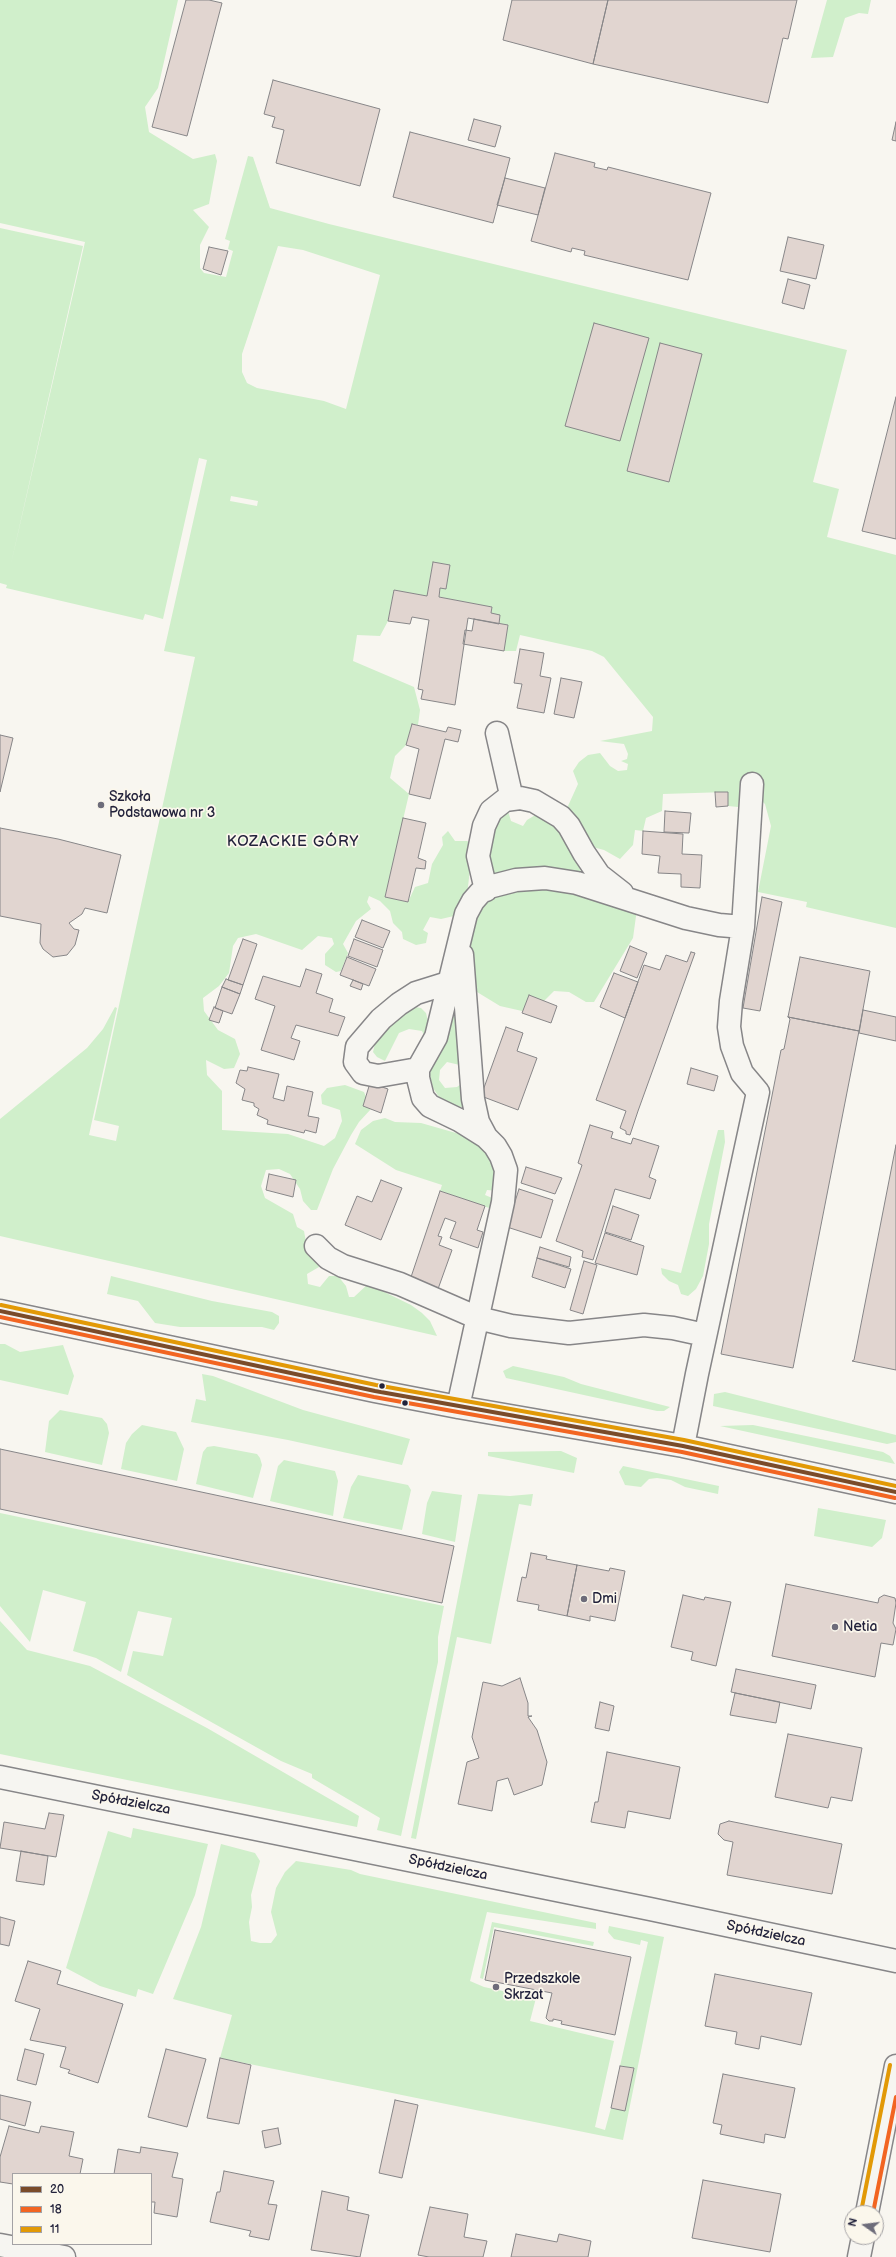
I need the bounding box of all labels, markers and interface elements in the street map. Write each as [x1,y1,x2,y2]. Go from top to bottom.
place label: Szkoła Podstawowa nr 3 [109,789,215,822]
marker: Szkoła Podstawowa nr 3 [96,800,106,810]
district label: KOZACKIE GÓRY [227,833,359,851]
unlabelled marker [377,1381,387,1391]
unlabelled marker [400,1398,410,1408]
place label: Dmi [592,1591,617,1607]
marker: Dmi [579,1594,589,1604]
place label: Netia [843,1619,877,1635]
marker: Netia [830,1622,840,1632]
street label: Spółdzielcza [90,1787,172,1819]
street label: Spółdzielcza [407,1851,489,1885]
street label: Spółdzielcza [725,1917,807,1951]
place label: Przedszkole Skrzat [504,1971,580,2004]
marker: Przedszkole Skrzat [491,1982,501,1992]
legend [12,2173,152,2245]
text: 20 [50,2182,64,2197]
text: 18 [50,2202,62,2217]
north arrow [844,2205,884,2245]
text: N [846,2217,860,2228]
text: 11 [50,2222,59,2237]

